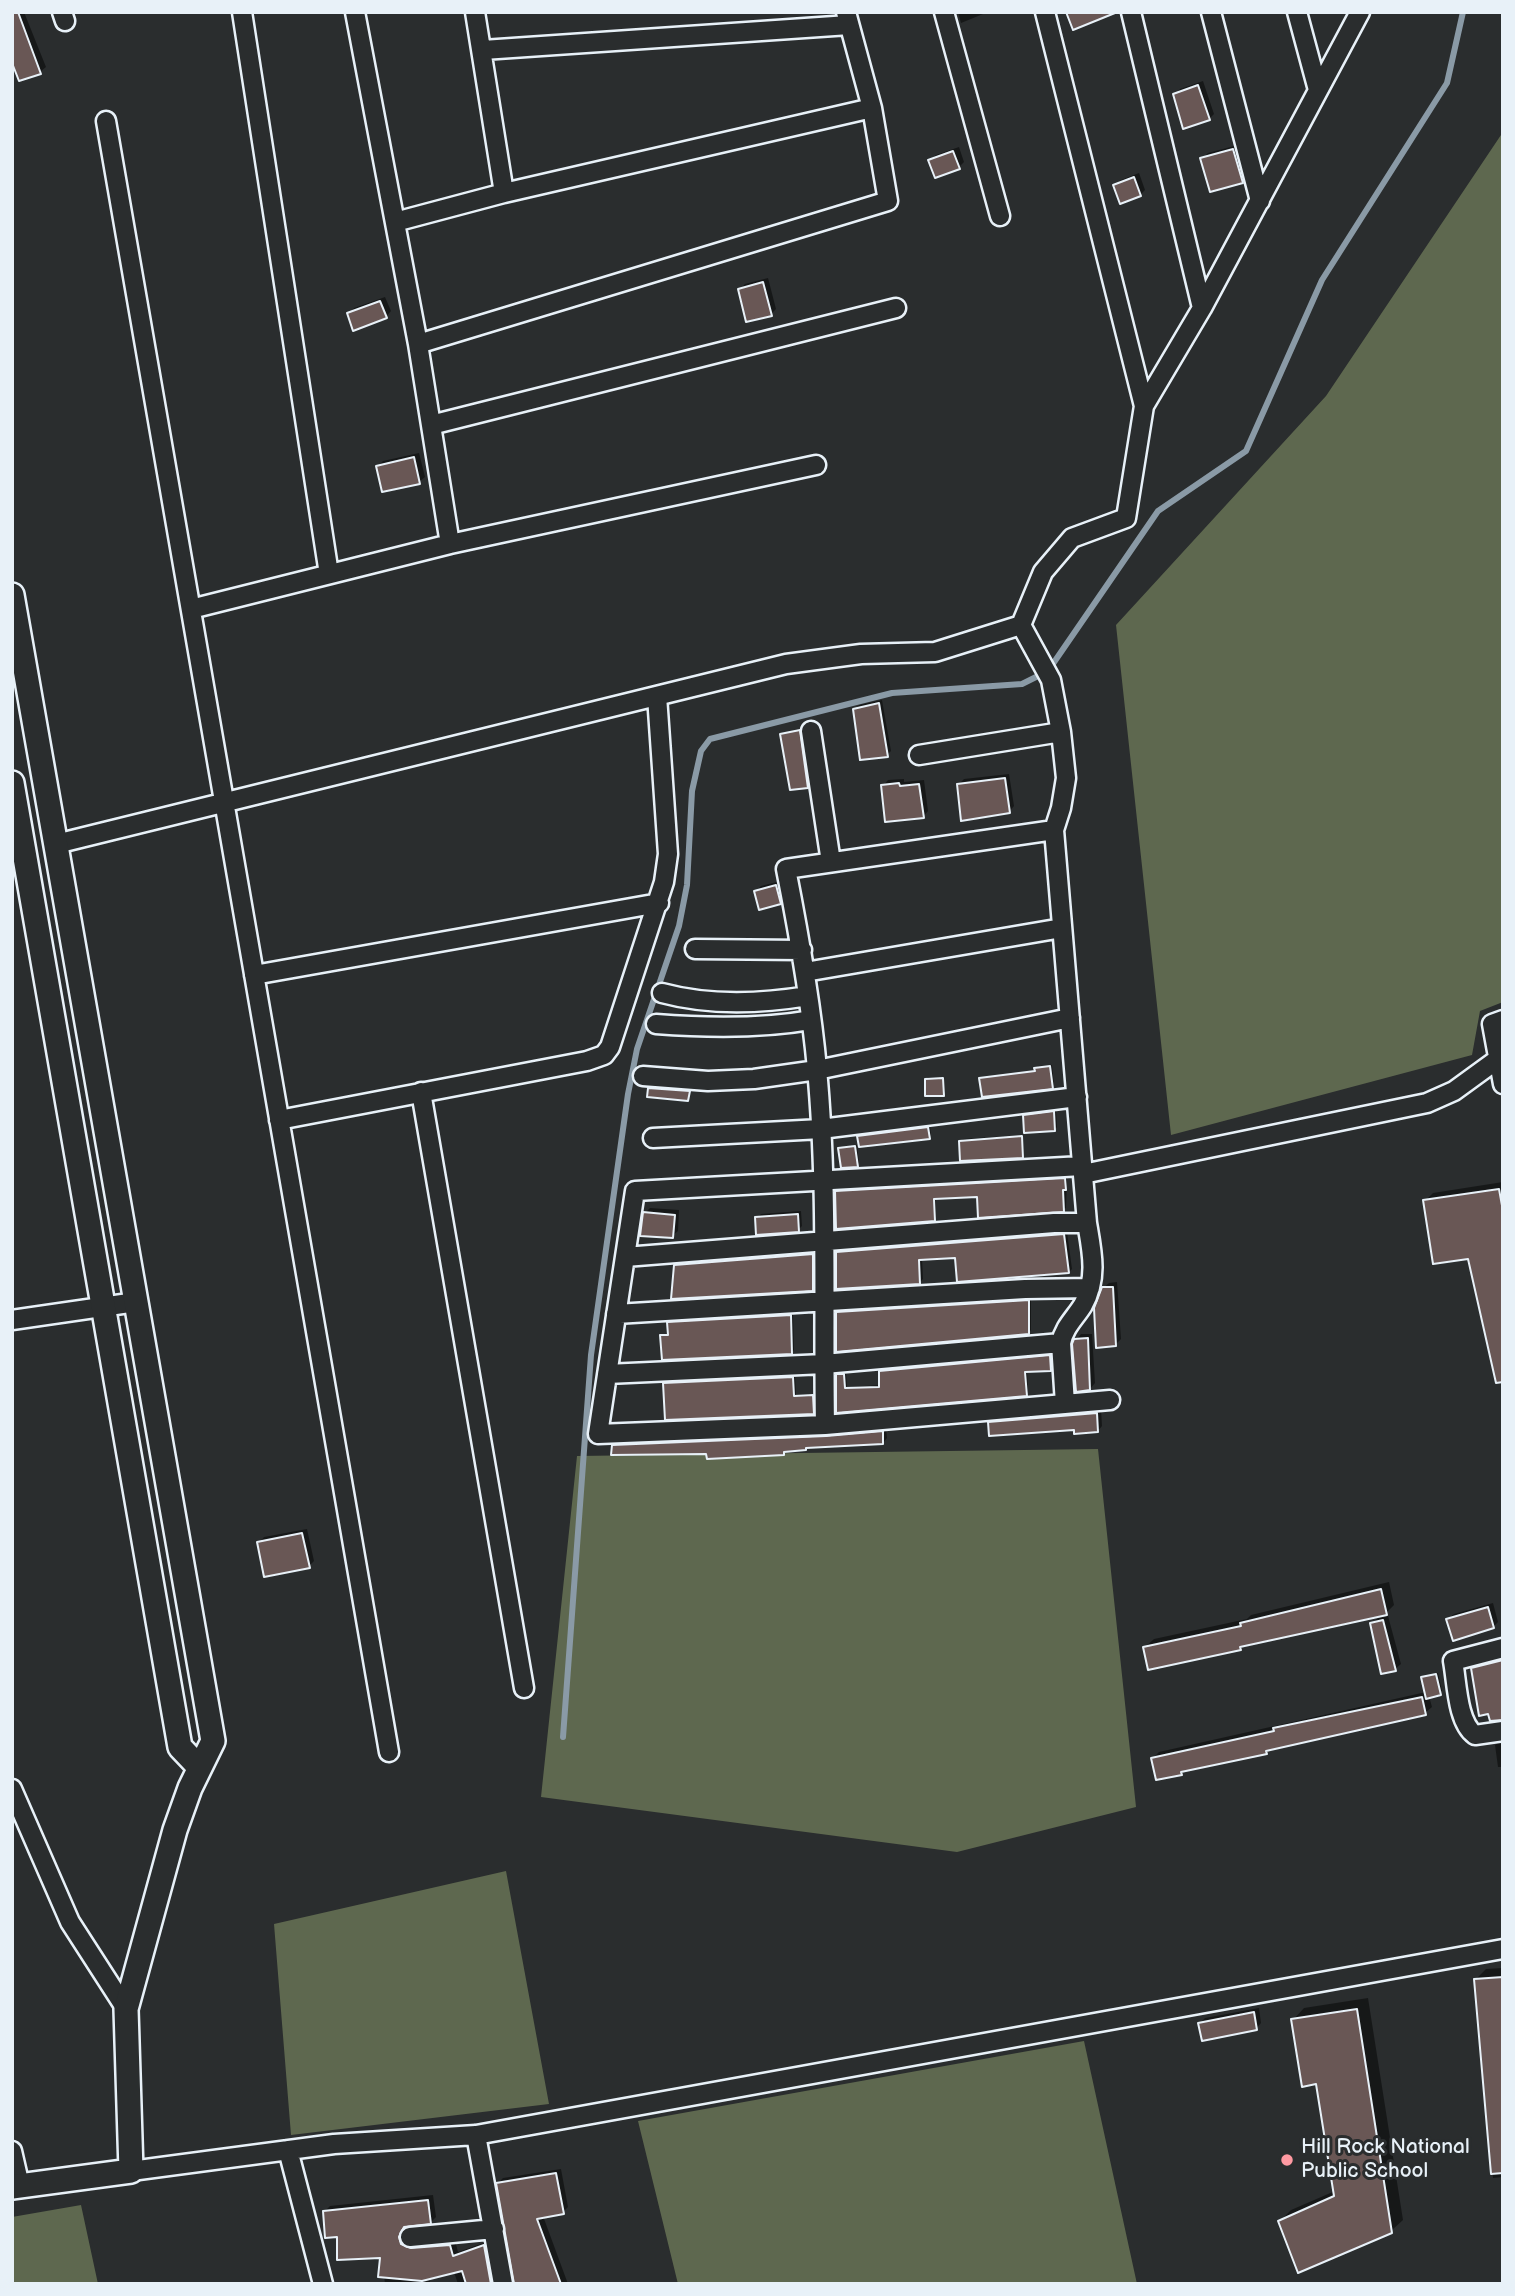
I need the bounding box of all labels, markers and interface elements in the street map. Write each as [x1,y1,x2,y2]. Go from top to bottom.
place label: Hill Rock National Public School [1301,2135,1470,2185]
marker: Hill Rock National Public School [1279,2152,1295,2168]

